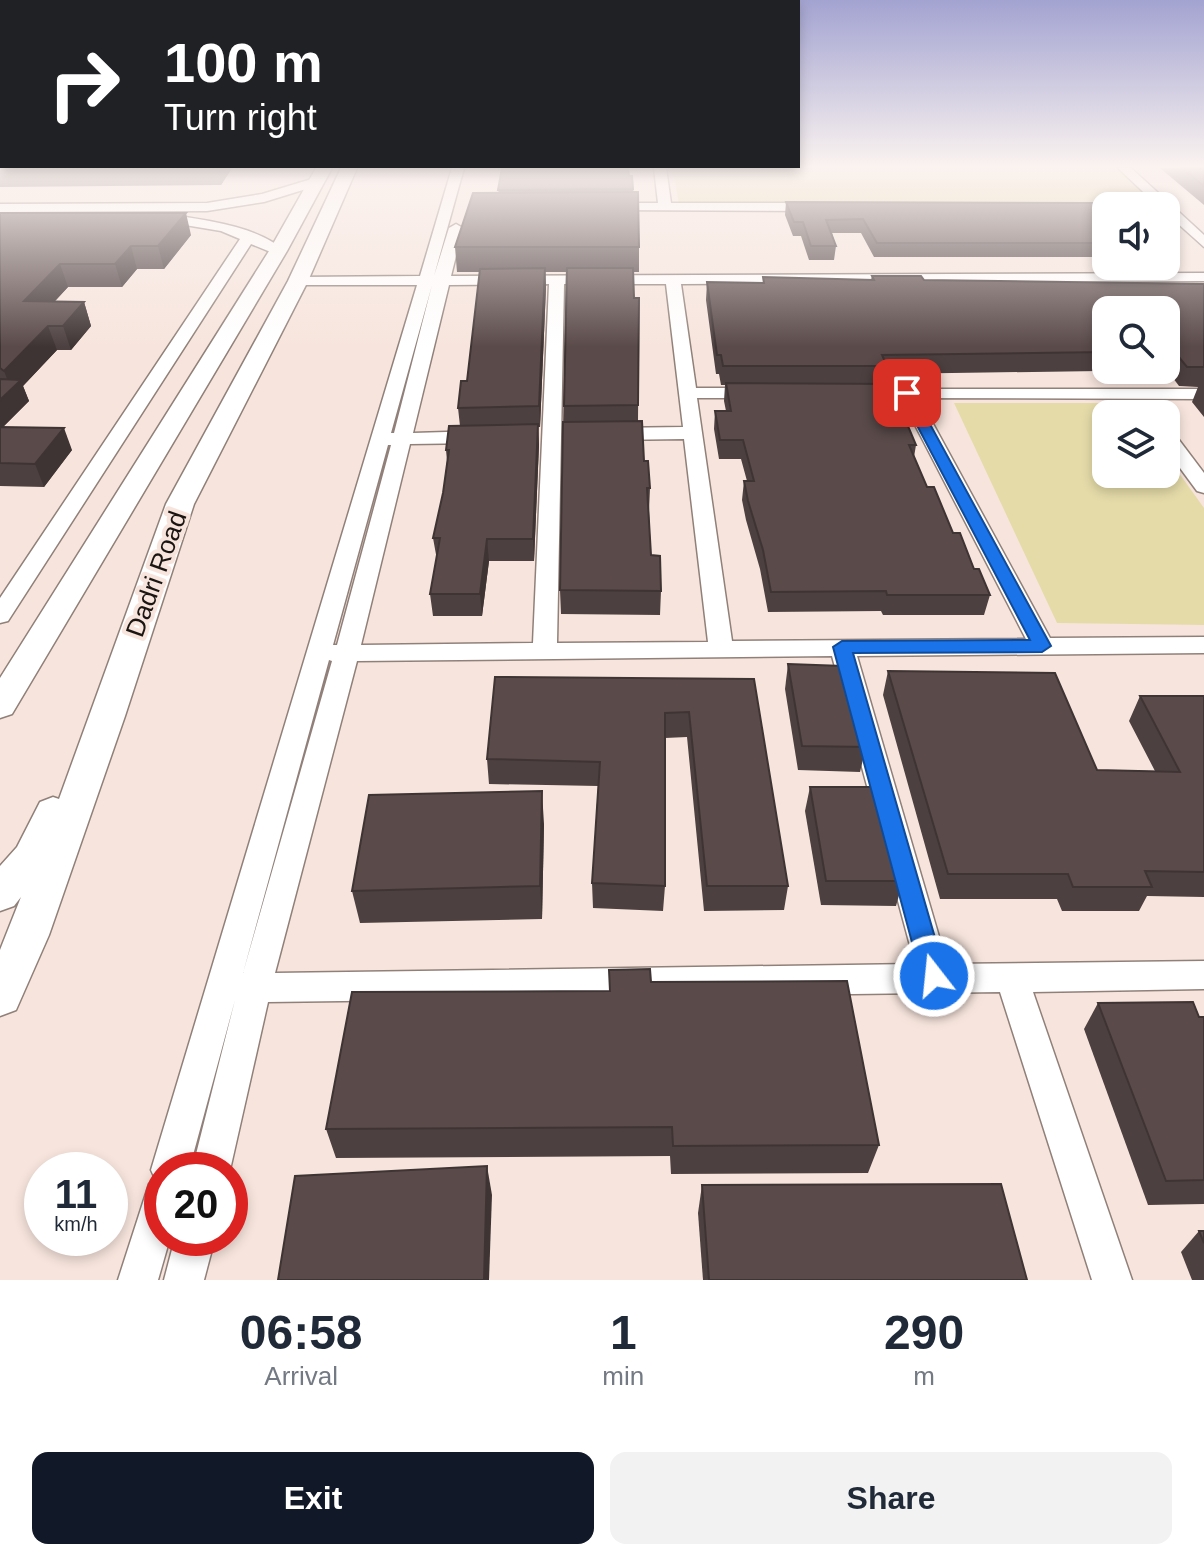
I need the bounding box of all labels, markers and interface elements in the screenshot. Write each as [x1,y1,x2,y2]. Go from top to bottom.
text: 100 m [164,31,323,94]
icon: right [32,32,136,136]
text: Turn right [164,97,317,138]
map controls [1092,192,1180,488]
button: sound [1092,192,1180,280]
button: search [1092,296,1180,384]
pin [873,359,941,427]
icon: arrive [885,371,929,415]
button: layers [1092,400,1180,488]
street label: Dadri Road [119,507,193,641]
position arrow [892,934,976,1018]
speed limit sign: 20 [144,1152,248,1256]
text: 11 [55,1172,97,1216]
text: km/h [54,1213,98,1235]
text: 06:58 [240,1306,363,1359]
text: 1 [610,1306,637,1359]
text: 290 [884,1306,964,1359]
text: Arrival [264,1361,338,1391]
text: min [602,1361,644,1391]
text: m [913,1361,935,1391]
button: Exit [32,1452,594,1544]
button: Share [610,1452,1172,1544]

